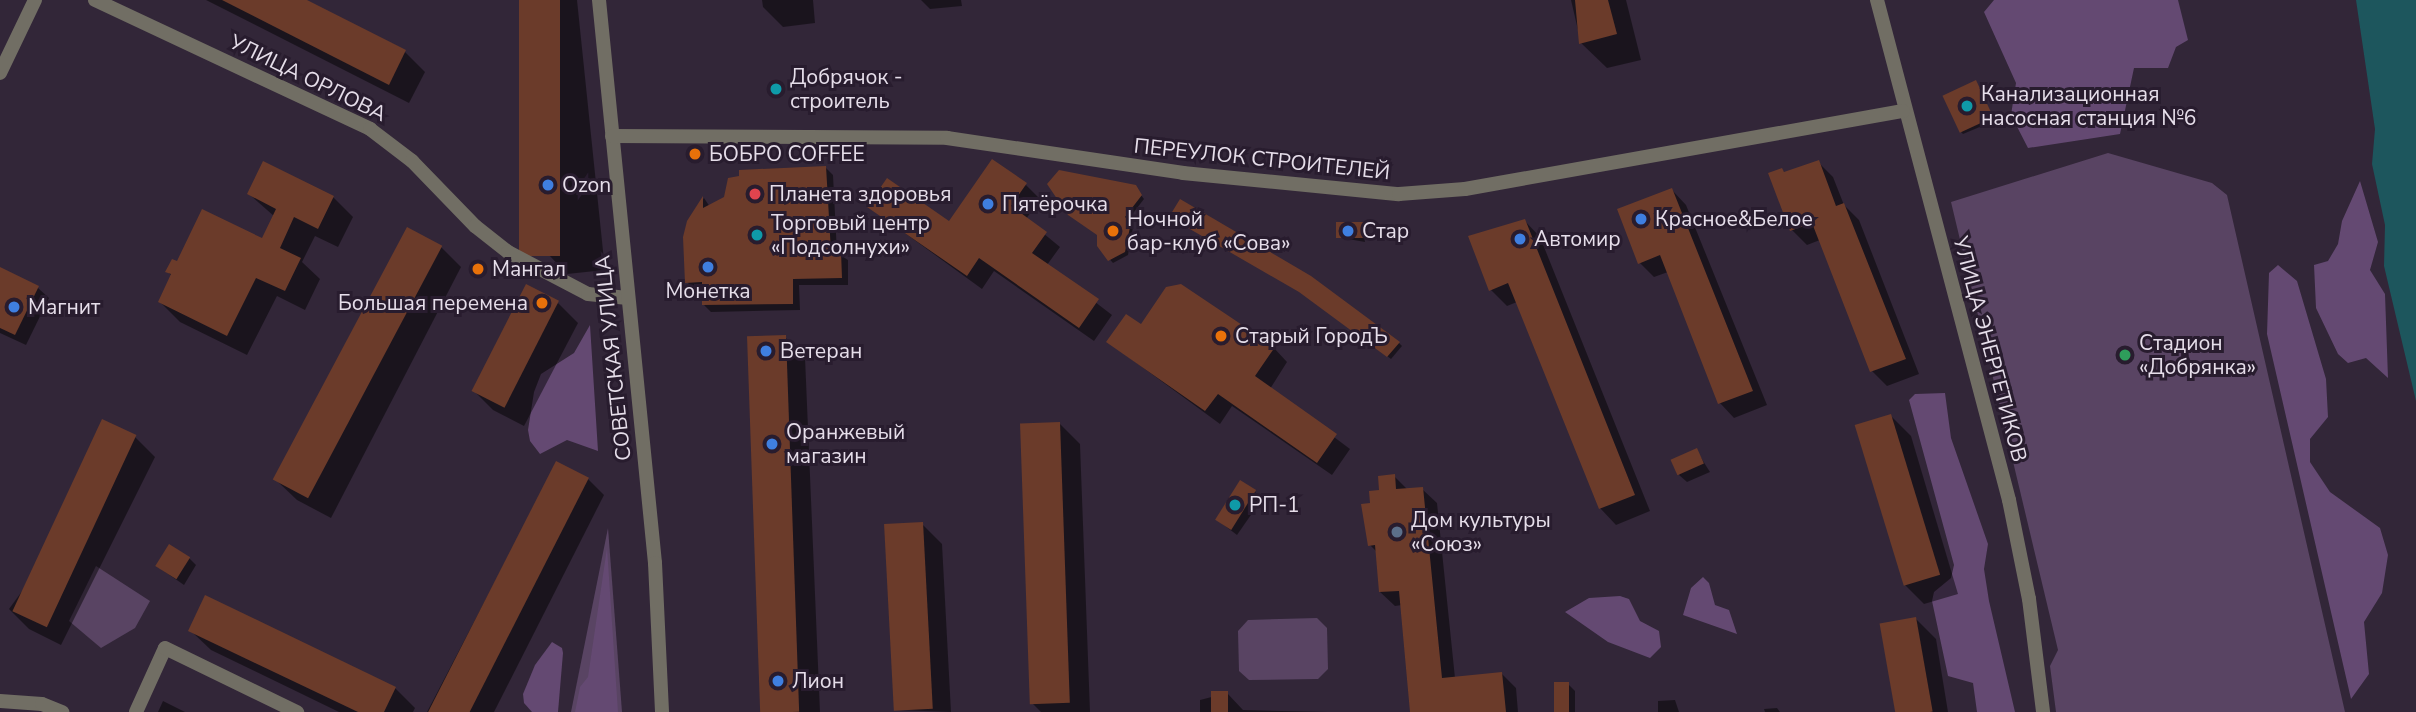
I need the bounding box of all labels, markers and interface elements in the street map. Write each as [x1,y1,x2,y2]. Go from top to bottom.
street label: УЛИЦА ОРЛОВА [225,29,391,127]
place label: Добрячок - строитель [790,64,903,114]
marker: Добрячок - строитель [768,81,784,97]
place label: Канализационная насосная станция №6 [1981,81,2196,131]
marker: Канализационная насосная станция №6 [1959,98,1975,114]
street label: ПЕРЕУЛОК СТРОИТЕЛЕЙ [1133,133,1391,185]
place label: БОБРО COFFEE [709,141,865,167]
marker: БОБРО COFFEE [687,146,703,162]
place label: Ozon [562,172,611,198]
marker: Ozon [540,177,556,193]
place label: Планета здоровья [769,181,952,207]
marker: Планета здоровья [747,186,763,202]
place label: Пятёрочка [1002,191,1108,217]
marker: Пятёрочка [980,196,996,212]
place label: Ночной бар-клуб «Сова» [1127,206,1290,256]
place label: Красное&Белое [1655,206,1813,232]
place label: Торговый центр «Подсолнухи» [771,210,930,260]
marker: Красное&Белое [1633,211,1649,227]
place label: Стар [1362,218,1409,244]
marker: Ночной бар-клуб «Сова» [1105,223,1121,239]
marker: Стар [1340,223,1356,239]
place label: Автомир [1534,226,1621,252]
marker: Торговый центр «Подсолнухи» [749,227,765,243]
marker: Автомир [1512,231,1528,247]
street label: УЛИЦА ЭНЕРГЕТИКОВ [1948,233,2032,465]
street label: СОВЕТСКАЯ УЛИЦА [590,254,636,462]
place label: Мангал [492,256,566,282]
marker: Монетка [700,259,716,275]
marker: Мангал [470,261,486,277]
place label: Монетка [665,278,751,304]
place label: Большая перемена [338,290,528,316]
place label: Магнит [28,294,100,320]
marker: Большая перемена [534,295,550,311]
marker: Магнит [6,299,22,315]
place label: Старый ГородЪ [1235,323,1388,349]
marker: Старый ГородЪ [1213,328,1229,344]
place label: Стадион «Добрянка» [2139,330,2256,380]
place label: Ветеран [780,338,862,364]
marker: Ветеран [758,343,774,359]
marker: Стадион «Добрянка» [2117,347,2133,363]
place label: Оранжевый магазин [786,419,905,469]
marker: Оранжевый магазин [764,436,780,452]
place label: РП-1 [1249,492,1300,518]
marker: РП-1 [1227,497,1243,513]
place label: Дом культуры «Союз» [1411,507,1551,557]
marker: Дом культуры «Союз» [1389,524,1405,540]
place label: Лион [792,668,844,694]
marker: Лион [770,673,786,689]

